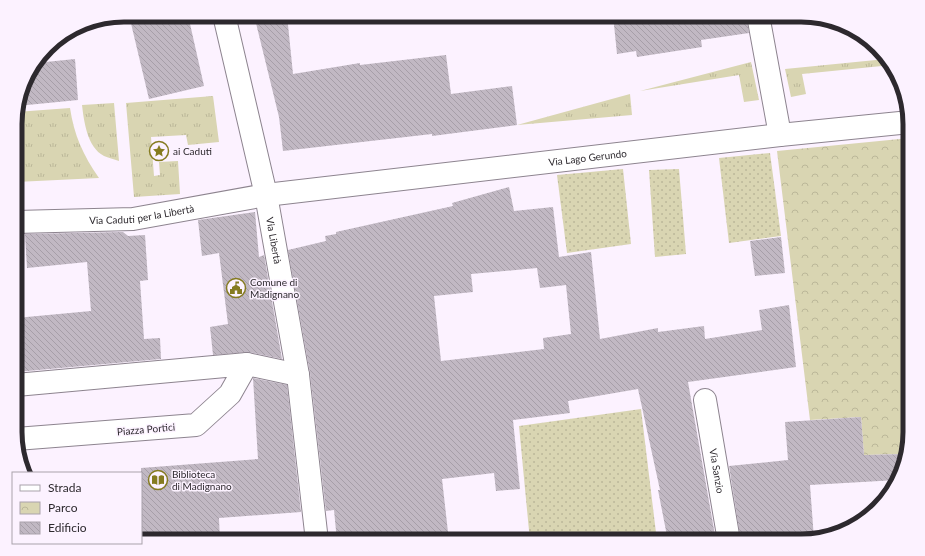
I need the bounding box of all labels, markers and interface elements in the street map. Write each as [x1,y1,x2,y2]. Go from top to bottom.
place icon: ai Caduti [148,140,170,162]
place label: ai Caduti [173,145,212,157]
street label: Via Lago Gerundo [548,147,628,168]
street label: Via Caduti per la Libertà [89,202,195,226]
street label: Via Libertà [264,216,284,265]
place label: Comune di Madignano [250,276,299,300]
public building icon: Comune di Madignano [225,277,247,299]
street label: Piazza Portici [116,420,176,438]
street label: Via Sanzio [707,448,727,495]
place label: Biblioteca di Madignano [172,468,232,492]
library icon: Biblioteca di Madignano [147,469,169,491]
legend [12,472,142,544]
text: Strada [48,480,81,495]
text: Parco [48,500,78,515]
text: Edificio [48,520,87,535]

